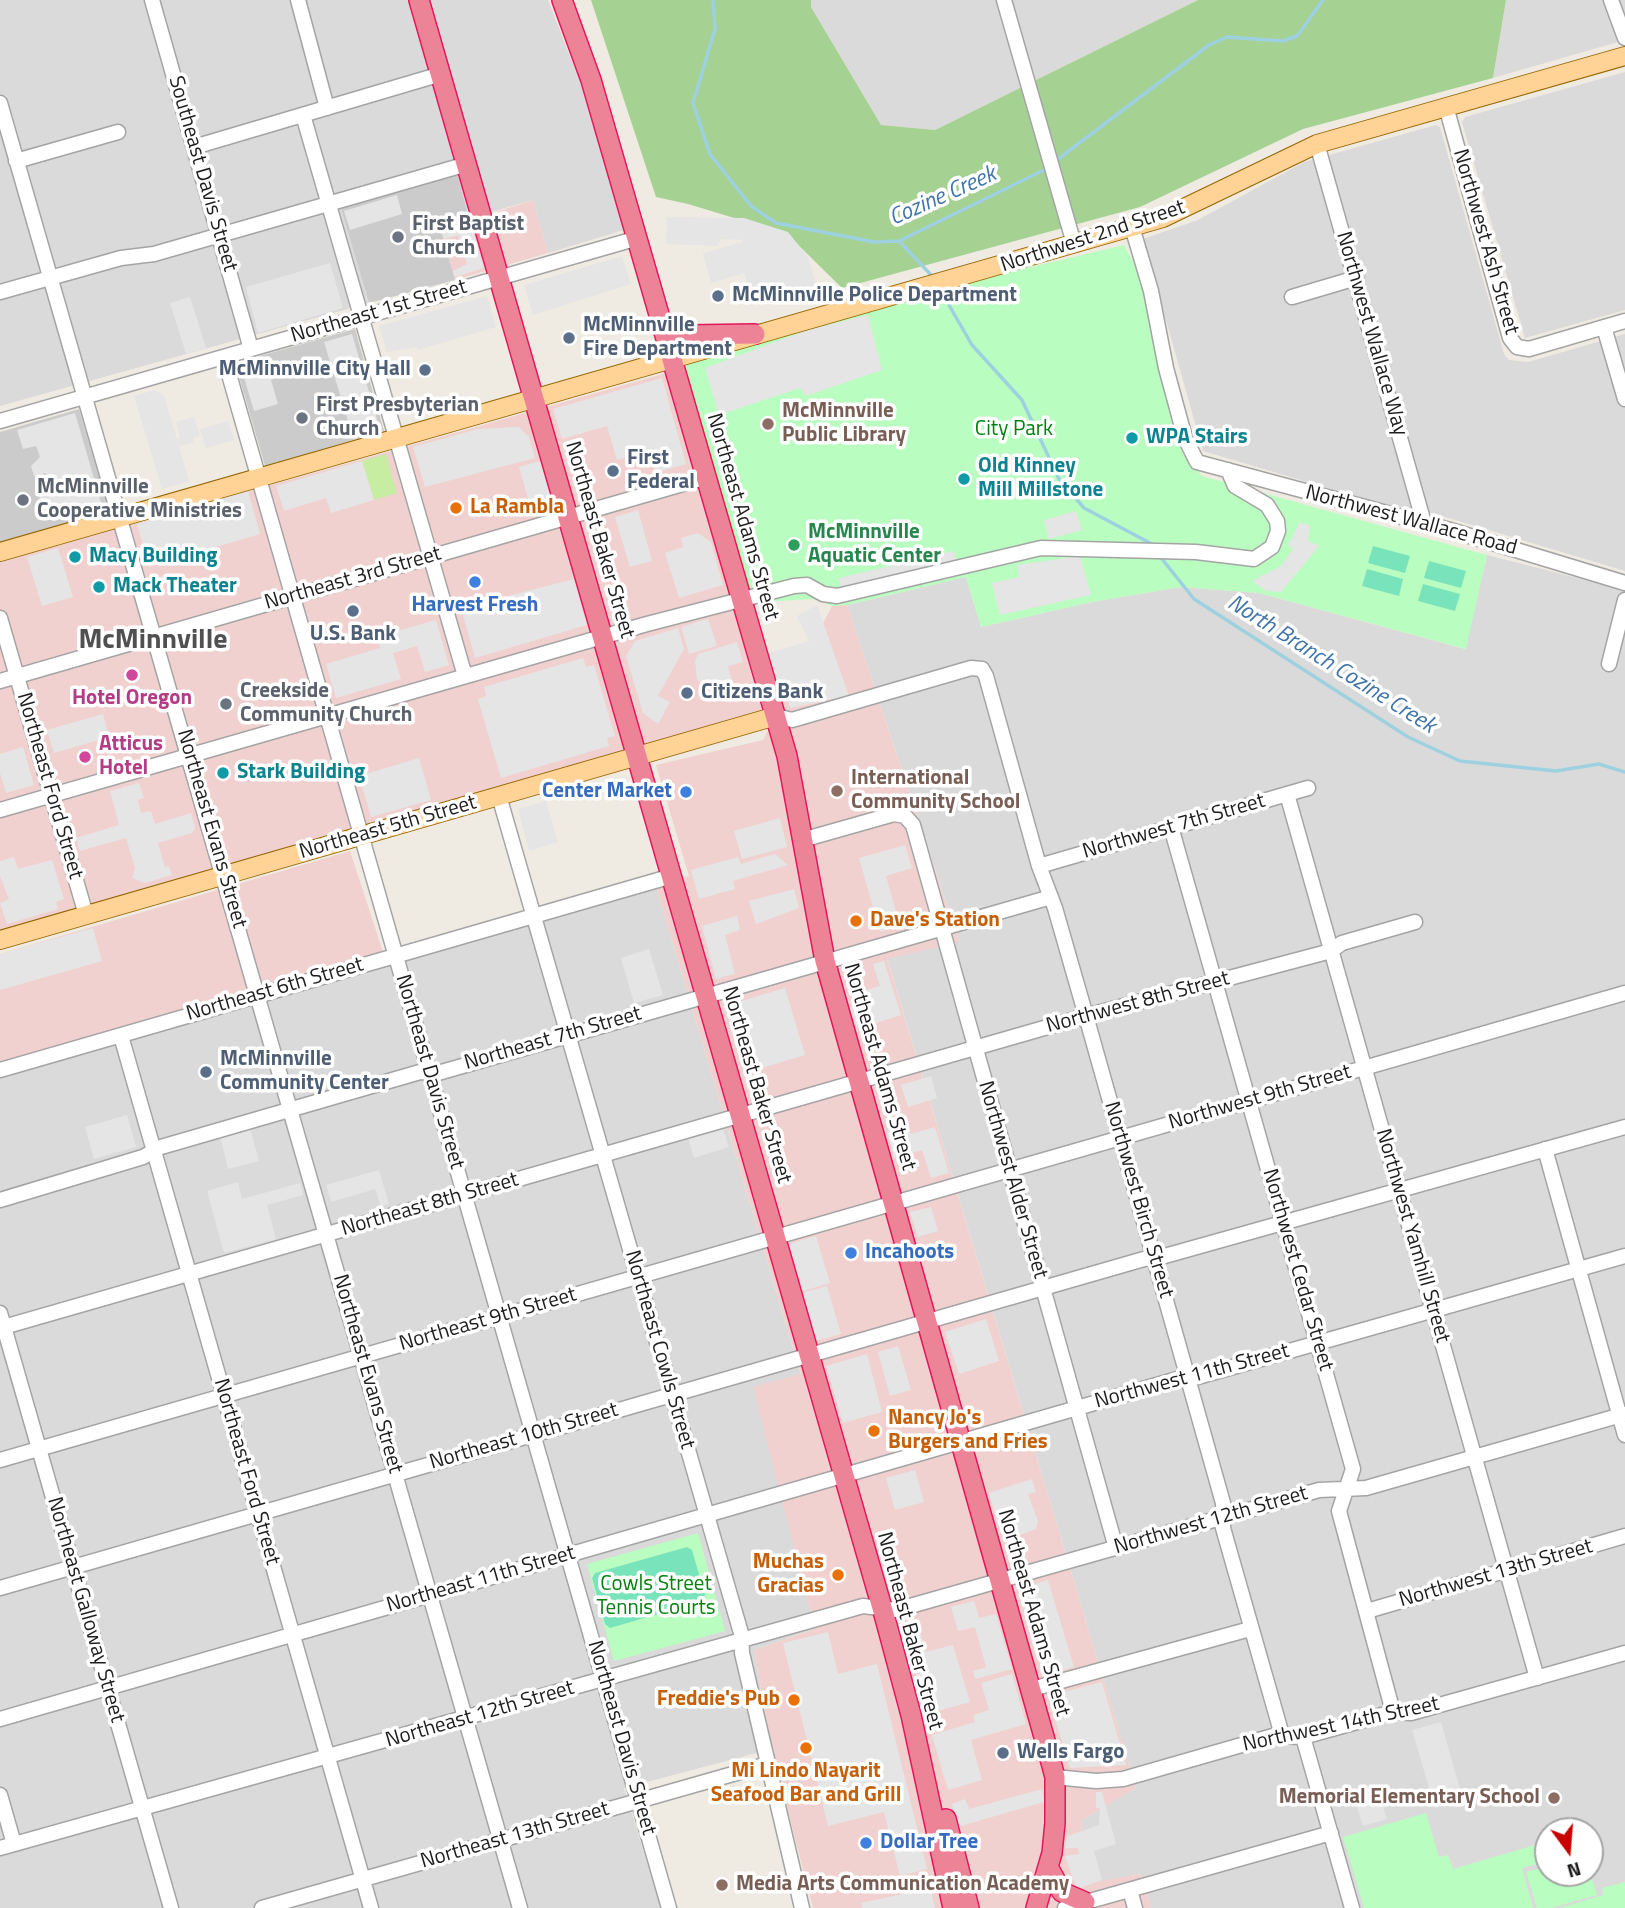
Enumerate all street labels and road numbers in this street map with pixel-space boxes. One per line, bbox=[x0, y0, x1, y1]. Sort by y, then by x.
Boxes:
street label: Southeast Davis Street bbox=[162, 73, 242, 275]
street label: Northwest Ash Street bbox=[1446, 146, 1524, 338]
street label: Northwest 2nd Street bbox=[998, 195, 1188, 279]
street label: Northwest Wallace Way bbox=[1330, 229, 1412, 439]
street label: Northeast 1st Street bbox=[288, 275, 470, 349]
street label: Northeast Adams Street bbox=[700, 411, 784, 623]
street label: Northeast Baker Street bbox=[559, 439, 639, 641]
street label: Northwest Wallace Road bbox=[1302, 481, 1520, 561]
street label: Northeast 3rd Street bbox=[262, 542, 444, 616]
street label: Northeast Ford Street bbox=[10, 690, 88, 882]
street label: Northeast Evans Street bbox=[171, 727, 251, 931]
street label: Northwest 7th Street bbox=[1080, 789, 1268, 865]
street label: Northeast 5th Street bbox=[297, 791, 479, 865]
street label: Northeast 6th Street bbox=[184, 953, 366, 1027]
street label: Northeast Adams Street bbox=[837, 961, 921, 1173]
street label: Northwest 8th Street bbox=[1044, 966, 1232, 1040]
street label: Northeast Davis Street bbox=[389, 972, 469, 1172]
street label: Northeast Baker Street bbox=[716, 984, 796, 1186]
street label: Northeast 7th Street bbox=[462, 1002, 644, 1076]
street label: Northwest 9th Street bbox=[1166, 1060, 1354, 1136]
street label: Northwest Alder Street bbox=[972, 1078, 1052, 1282]
street label: Northwest Birch Street bbox=[1098, 1099, 1178, 1301]
street label: Northwest Yamhill Street bbox=[1369, 1126, 1455, 1346]
street label: Northwest Cedar Street bbox=[1256, 1166, 1338, 1374]
street label: Northeast 8th Street bbox=[339, 1168, 521, 1242]
street label: Northeast Cowls Street bbox=[619, 1248, 699, 1452]
street label: Northeast Evans Street bbox=[327, 1272, 407, 1476]
street label: Northeast 9th Street bbox=[397, 1283, 579, 1357]
street label: Northwest 11th Street bbox=[1092, 1339, 1292, 1415]
street label: Northeast Ford Street bbox=[207, 1376, 285, 1568]
street label: Northeast 10th Street bbox=[427, 1398, 621, 1476]
street label: Northwest 12th Street bbox=[1111, 1481, 1311, 1561]
street label: Northeast Galloway Street bbox=[41, 1494, 129, 1726]
street label: Northeast Adams Street bbox=[991, 1507, 1075, 1719]
street label: Northeast Baker Street bbox=[870, 1529, 948, 1733]
street label: Northwest 13th Street bbox=[1396, 1534, 1596, 1614]
street label: Northeast 11th Street bbox=[384, 1541, 578, 1619]
street label: Northeast Davis Street bbox=[581, 1638, 661, 1838]
street label: Northeast 12th Street bbox=[383, 1676, 577, 1754]
street label: Northwest 14th Street bbox=[1240, 1692, 1442, 1758]
street label: Northeast 13th Street bbox=[418, 1797, 612, 1875]

